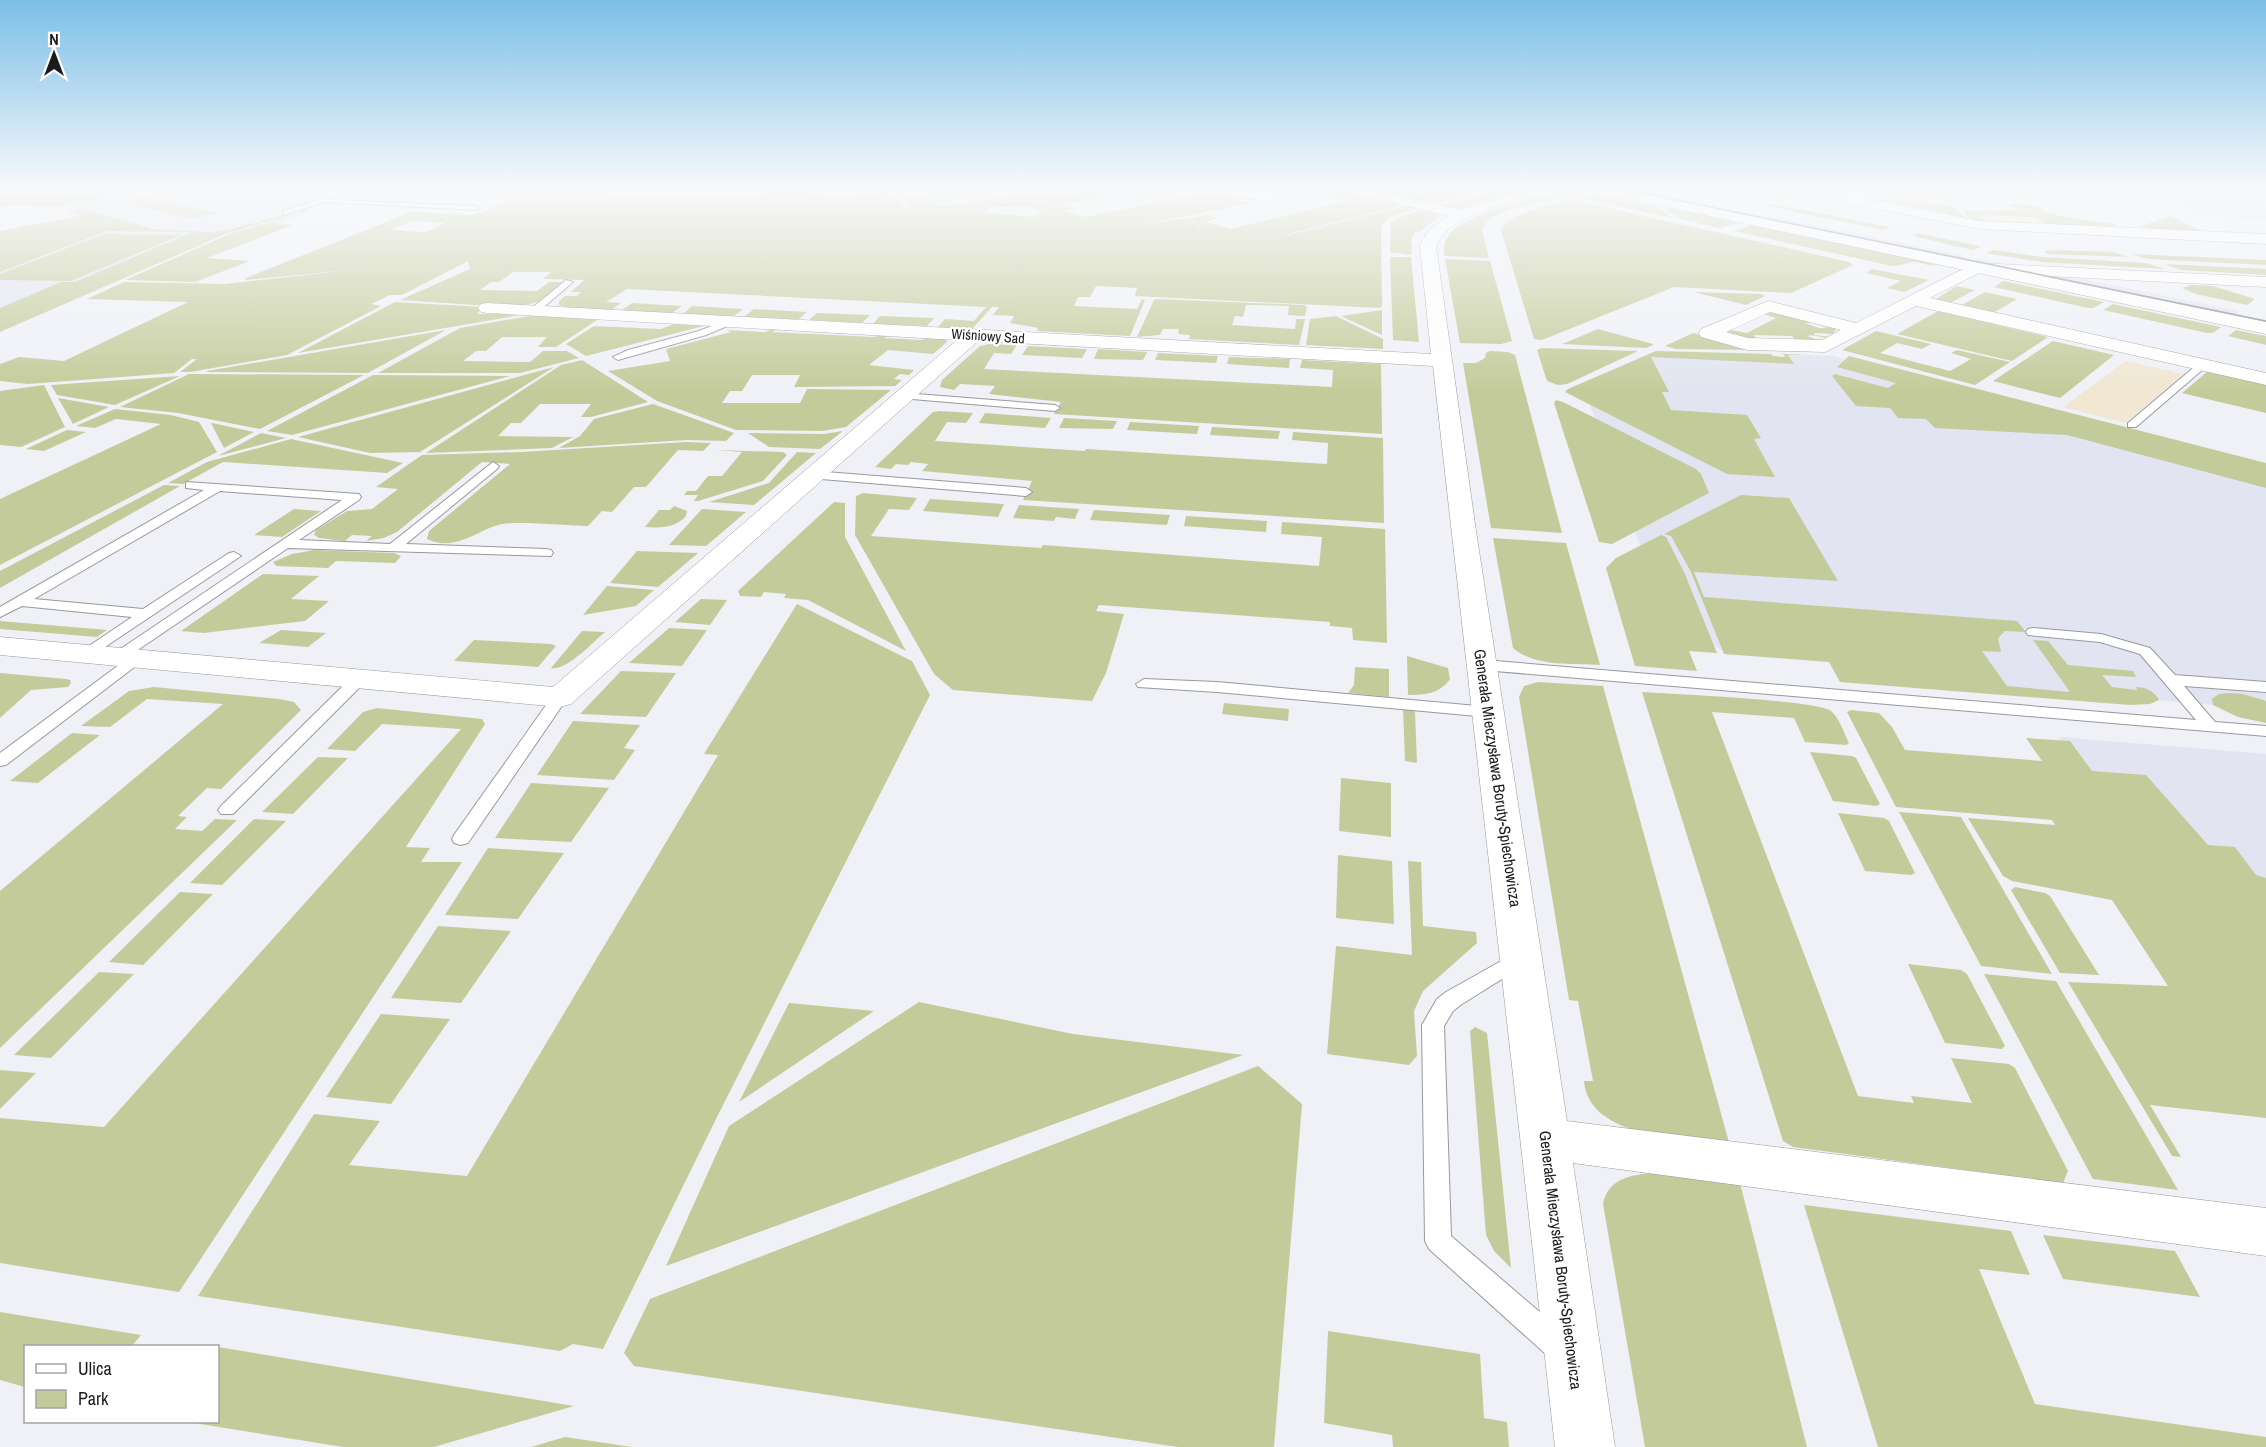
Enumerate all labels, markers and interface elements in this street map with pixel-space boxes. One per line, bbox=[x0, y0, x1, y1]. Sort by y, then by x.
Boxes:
north arrow bbox=[24, 24, 84, 84]
text: N bbox=[49, 28, 59, 50]
street label: Wiśniowy Sad bbox=[951, 324, 1025, 348]
street label: Generała Mieczysława Boruty-Spiechowicza bbox=[1469, 648, 1527, 909]
street label: Generała Mieczysława Boruty-Spiechowicza bbox=[1534, 1129, 1588, 1391]
legend bbox=[24, 1345, 219, 1423]
text: Ulica bbox=[78, 1356, 112, 1381]
text: Park bbox=[78, 1386, 109, 1411]

